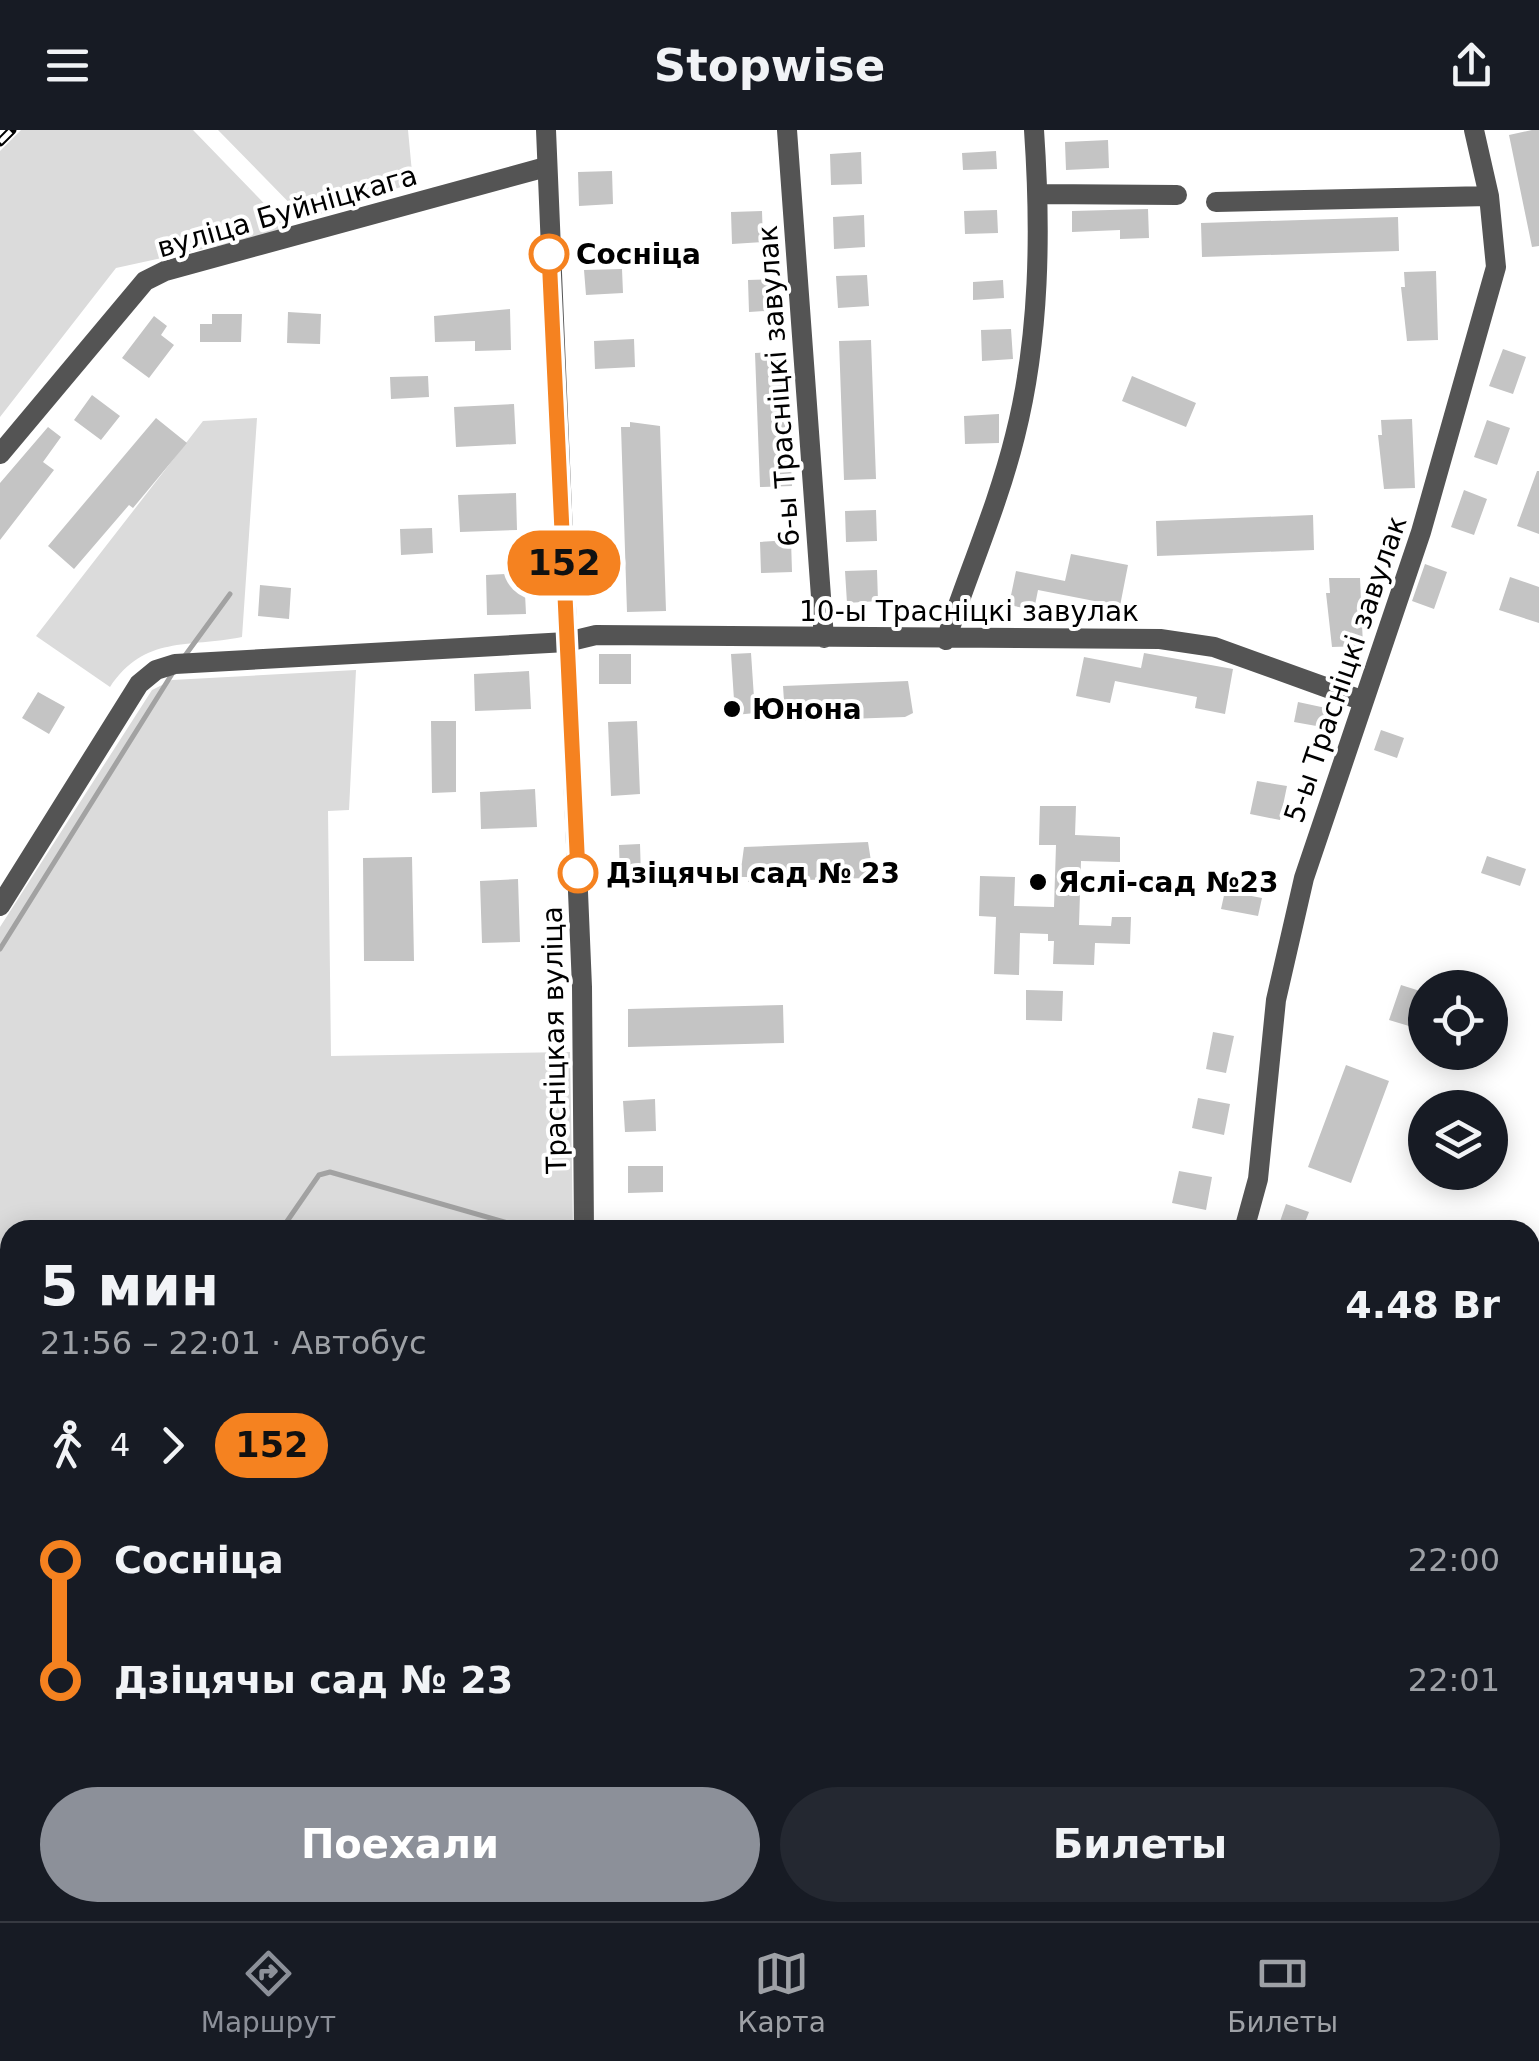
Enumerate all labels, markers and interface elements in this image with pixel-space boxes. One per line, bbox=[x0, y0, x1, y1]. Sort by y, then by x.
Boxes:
icon: menu bbox=[40, 38, 95, 93]
icon: share bbox=[1444, 38, 1499, 93]
text: Stopwise bbox=[654, 39, 885, 92]
street label: вуліца Буйніцкага bbox=[153, 159, 421, 264]
street label: 6-ы Трасніцкі завулак bbox=[751, 224, 806, 548]
marker: Сосніца bbox=[530, 235, 568, 273]
place label: Сосніца bbox=[576, 238, 701, 271]
street label: 5-ы Трасніцкі завулак bbox=[1277, 511, 1414, 827]
line badge: 152 bbox=[506, 530, 622, 596]
text: 152 bbox=[527, 543, 601, 583]
street label: 10-ы Трасніцкі завулак bbox=[799, 595, 1139, 628]
place label: Юнона bbox=[752, 693, 862, 726]
marker: Юнона bbox=[721, 698, 743, 720]
marker: Дзіцячы сад № 23 bbox=[559, 854, 597, 892]
place label: Дзіцячы сад № 23 bbox=[606, 857, 900, 890]
place label: Яслі-сад №23 bbox=[1058, 866, 1278, 899]
marker: Яслі-сад №23 bbox=[1027, 871, 1049, 893]
street label: Трасніцкая вуліца bbox=[536, 906, 573, 1175]
map controls bbox=[1408, 970, 1508, 1190]
button: locate bbox=[1408, 970, 1508, 1070]
button: layers bbox=[1408, 1090, 1508, 1190]
text: 5 мин bbox=[40, 1254, 219, 1318]
text: 4.48 Br bbox=[1345, 1283, 1500, 1327]
text: 21:56 – 22:01 · Автобус bbox=[40, 1324, 427, 1362]
icon: walk bbox=[40, 1418, 95, 1473]
icon: forward bbox=[145, 1418, 200, 1473]
text: 152 bbox=[235, 1425, 308, 1465]
text: 4 bbox=[110, 1426, 130, 1464]
text: Сосніца bbox=[114, 1538, 284, 1582]
text: 22:00 bbox=[1408, 1541, 1500, 1579]
text: Дзіцячы сад № 23 bbox=[114, 1658, 513, 1702]
text: 22:01 bbox=[1408, 1661, 1500, 1699]
button: Поехали bbox=[40, 1787, 760, 1902]
button: Билеты bbox=[780, 1787, 1500, 1902]
tab: Маршрут bbox=[201, 1946, 336, 2039]
tab: Карта bbox=[738, 1946, 826, 2039]
tab: Билеты bbox=[1227, 1946, 1338, 2039]

